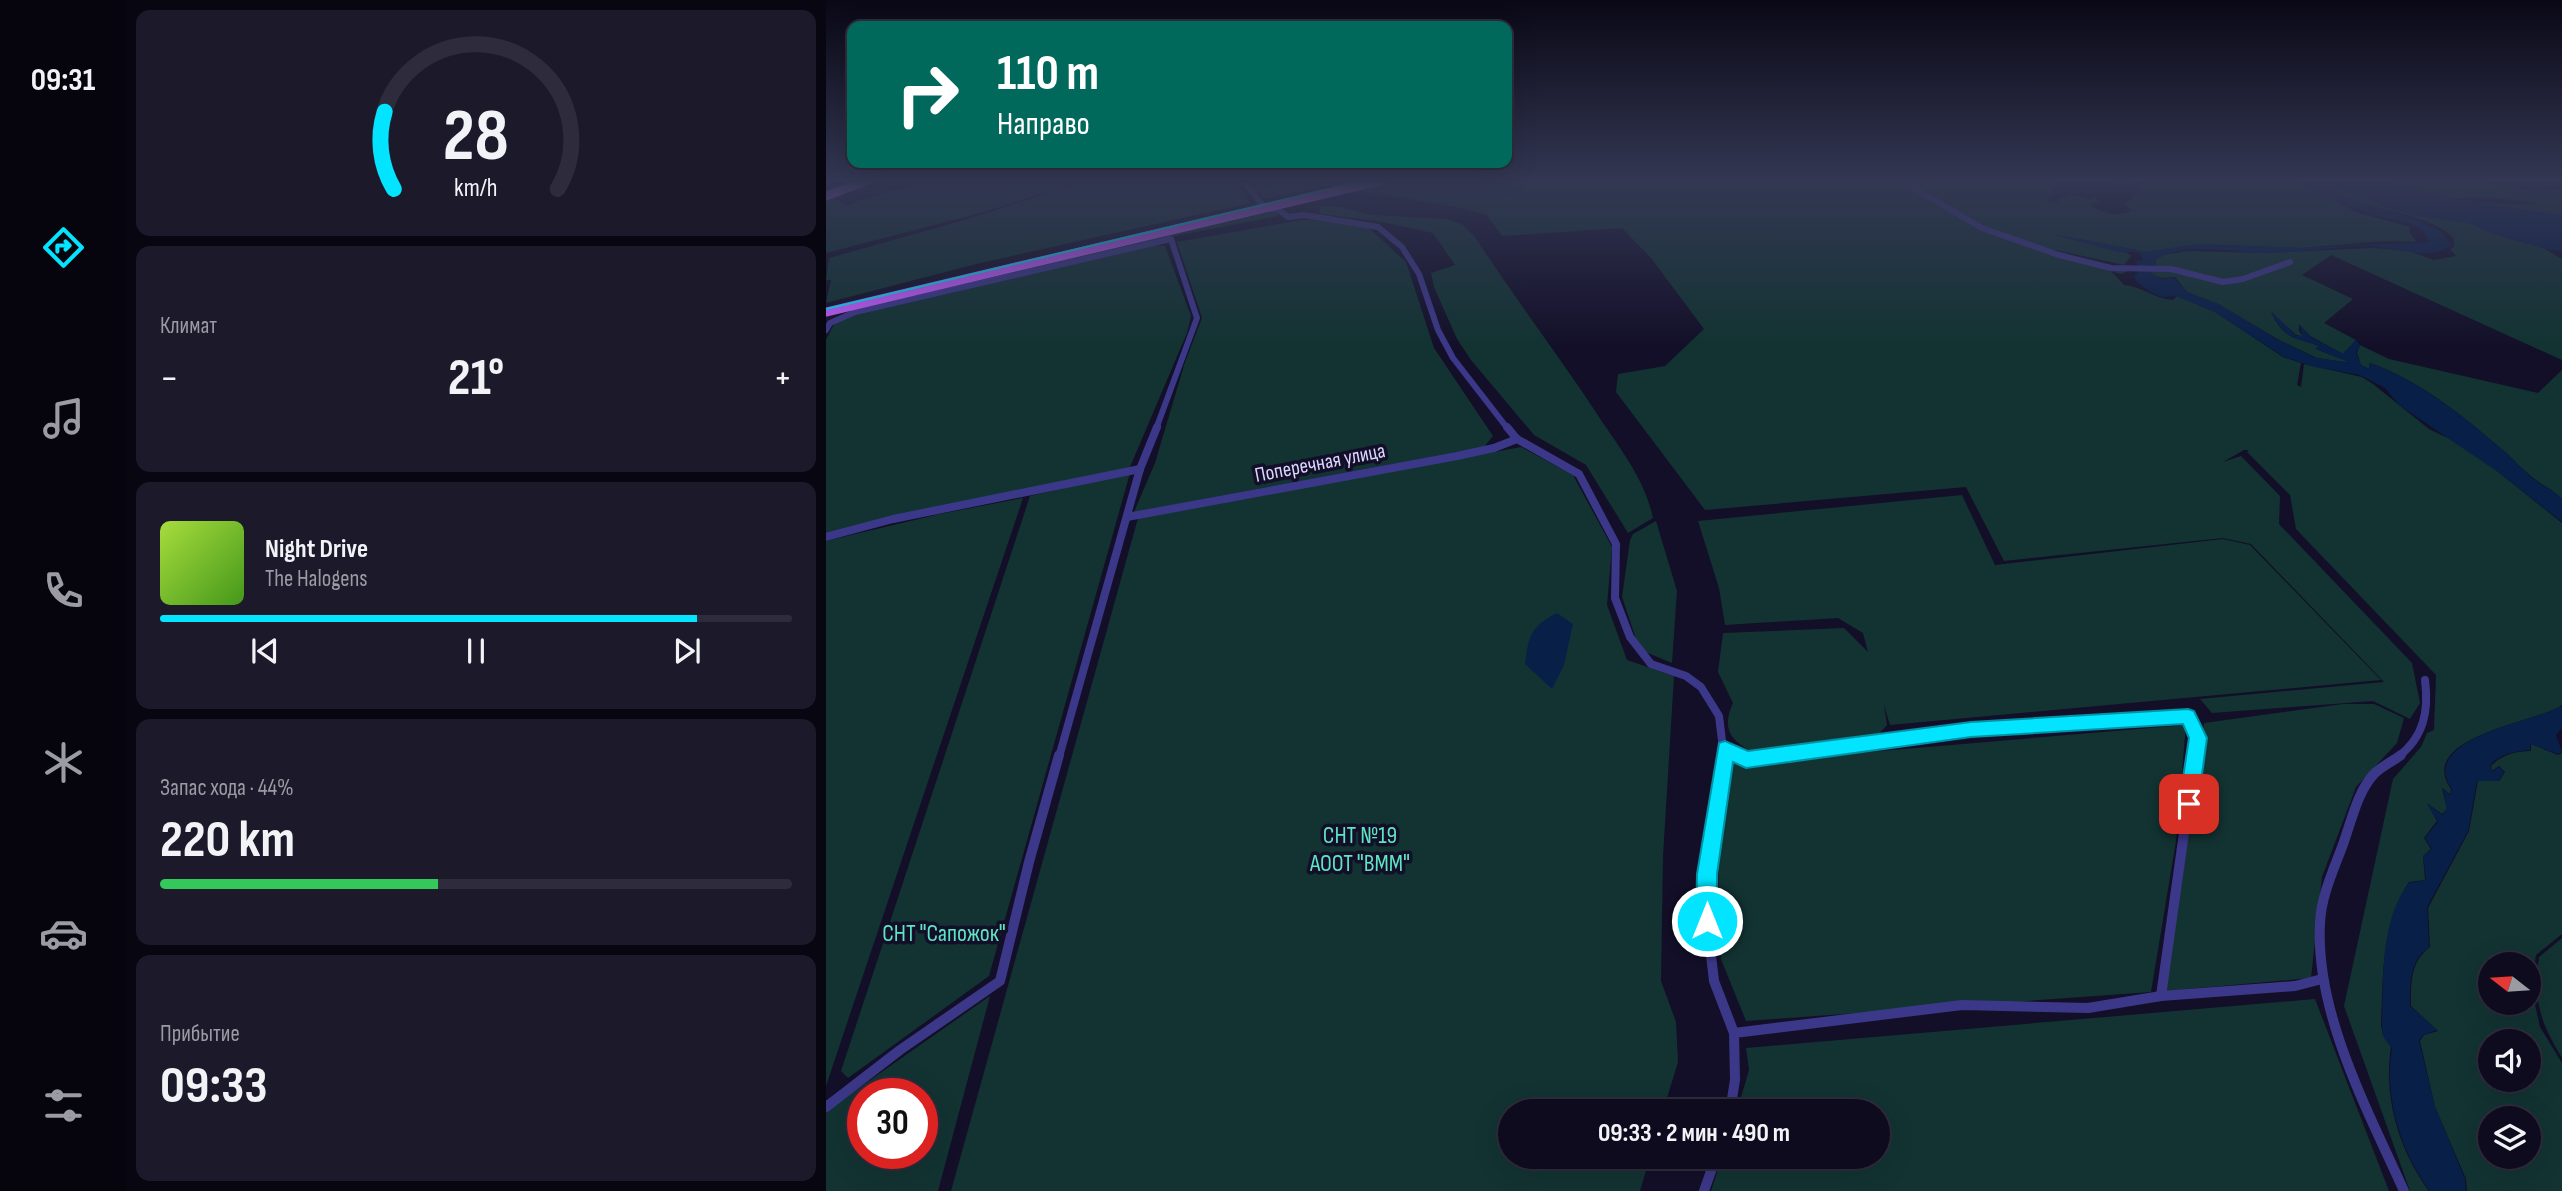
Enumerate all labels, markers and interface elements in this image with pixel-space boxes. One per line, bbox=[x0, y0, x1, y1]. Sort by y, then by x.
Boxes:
text: 110 m bbox=[997, 45, 1099, 104]
icon: right bbox=[882, 49, 973, 140]
text: 09:31 bbox=[31, 61, 95, 100]
text: 28 bbox=[443, 93, 509, 181]
text: Направо bbox=[997, 105, 1090, 144]
text: km/h bbox=[454, 173, 498, 204]
icon: directions bbox=[39, 223, 88, 272]
text: Климат bbox=[160, 312, 217, 340]
text: 21° bbox=[448, 347, 504, 410]
text: − bbox=[160, 356, 179, 401]
text: + bbox=[773, 356, 792, 401]
icon: music bbox=[39, 394, 88, 443]
street label: Поперечная улица bbox=[1253, 438, 1387, 488]
text: Night Drive bbox=[265, 534, 368, 565]
text: The Halogens bbox=[265, 565, 368, 593]
icon: phone bbox=[39, 566, 88, 615]
icon: previous bbox=[246, 632, 284, 670]
icon: pause bbox=[457, 632, 495, 670]
icon: next bbox=[668, 632, 706, 670]
icon: climate bbox=[39, 738, 88, 787]
text: Запас хода · 44% bbox=[160, 774, 294, 802]
pin bbox=[2159, 774, 2219, 834]
icon: arrive bbox=[2170, 785, 2208, 823]
text: 220 km bbox=[160, 809, 295, 872]
park label: СНТ №19 АООТ "ВММ" bbox=[1309, 821, 1410, 878]
position arrow bbox=[1670, 884, 1744, 958]
icon: car bbox=[39, 909, 88, 958]
park label: СНТ "Сапожок" bbox=[882, 919, 1006, 948]
north arrow bbox=[2478, 952, 2541, 1015]
map controls bbox=[2478, 952, 2541, 1169]
text: Прибытие bbox=[160, 1020, 240, 1048]
button: sound bbox=[2478, 1029, 2541, 1092]
text: 09:33 bbox=[160, 1055, 268, 1118]
speed limit sign: 30 bbox=[847, 1078, 938, 1169]
icon: filters bbox=[39, 1081, 88, 1130]
button: layers bbox=[2478, 1106, 2541, 1169]
text: 09:33 · 2 мин · 490 m bbox=[1598, 1118, 1790, 1149]

